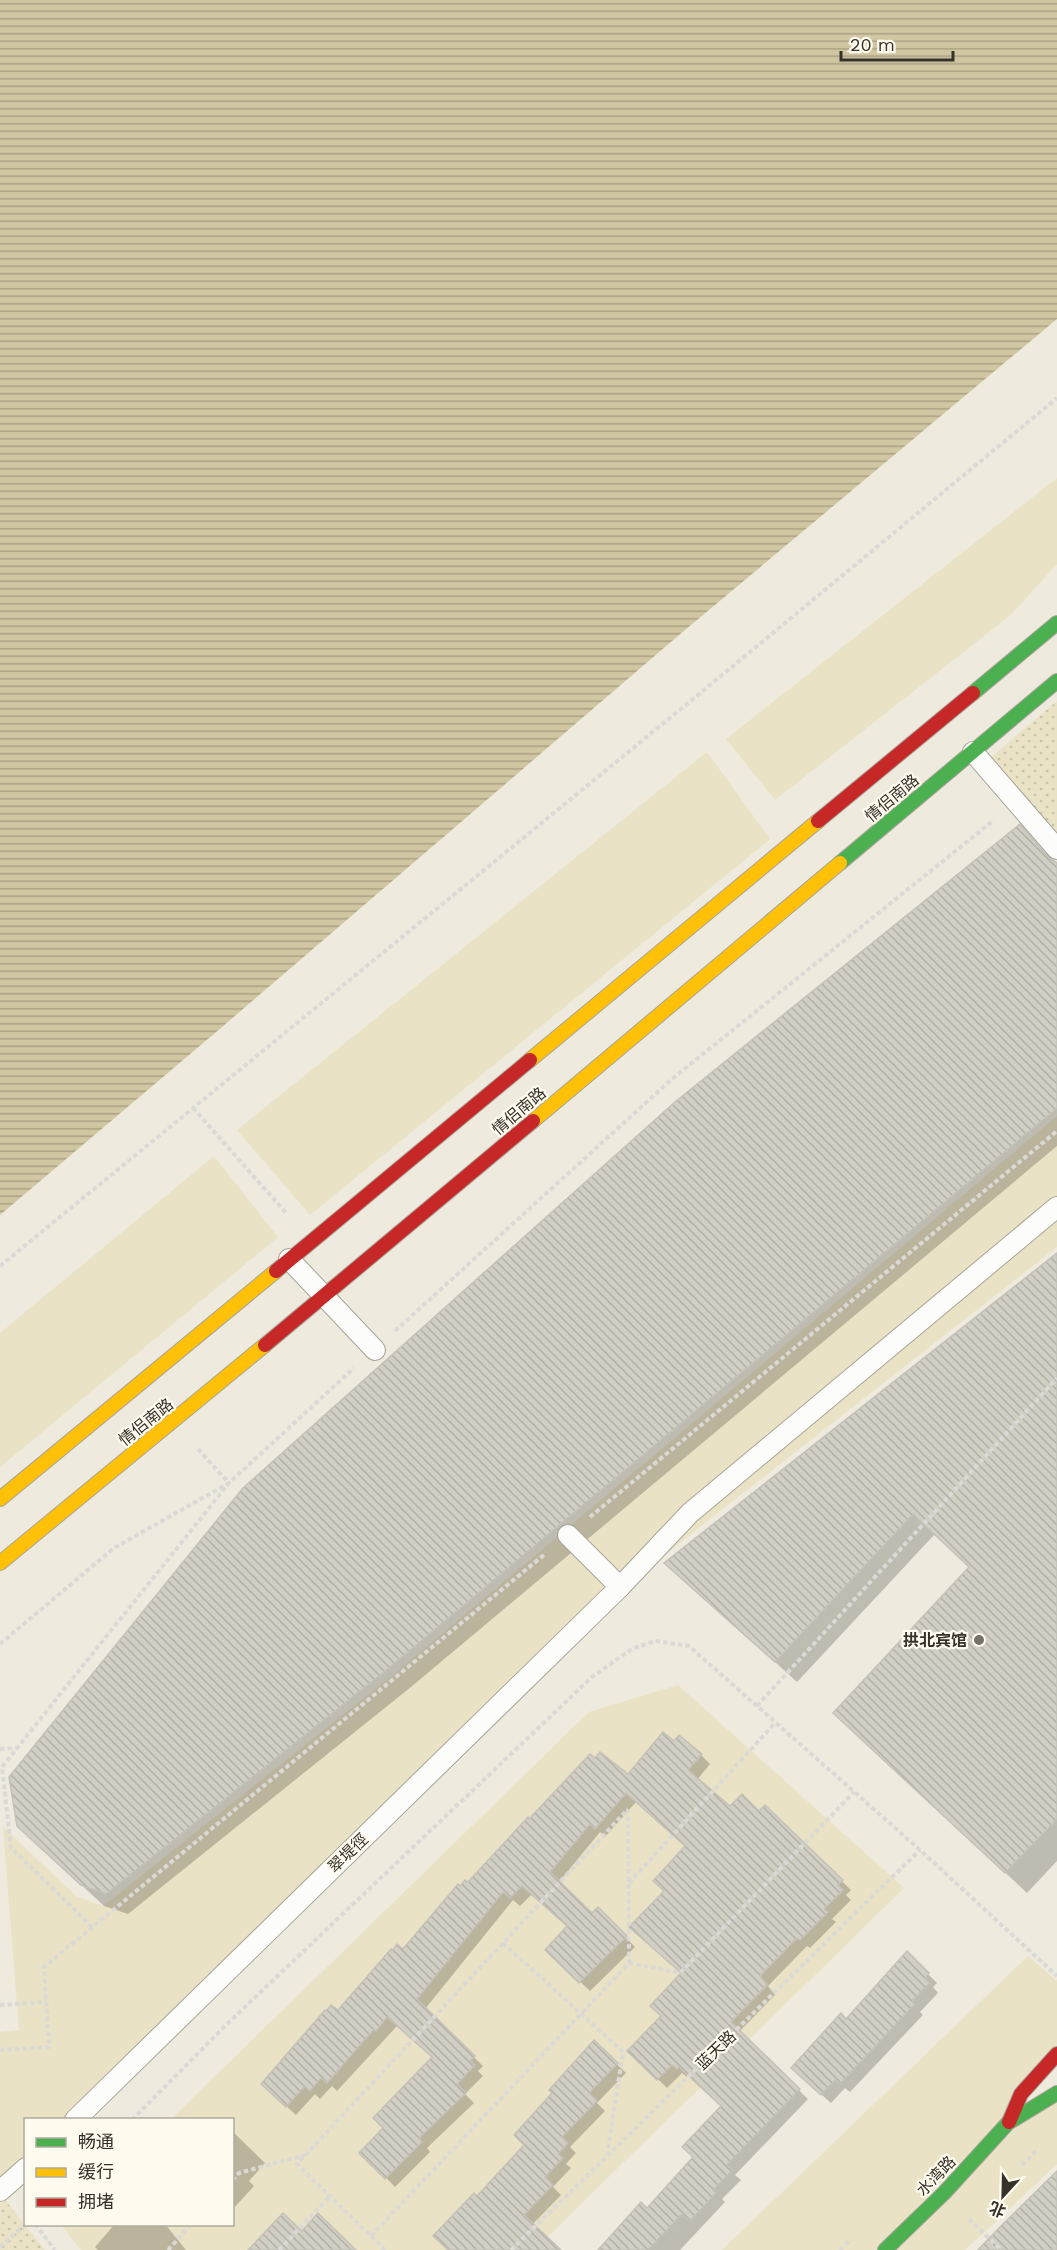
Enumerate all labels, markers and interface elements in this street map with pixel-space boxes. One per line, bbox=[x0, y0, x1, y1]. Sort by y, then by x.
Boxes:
scale bar bbox=[841, 24, 954, 62]
text: 20 m bbox=[850, 34, 895, 55]
street label: 情侣南路 bbox=[861, 770, 923, 826]
street label: 情侣南路 bbox=[488, 1083, 550, 1139]
street label: 情侣南路 bbox=[115, 1394, 177, 1450]
place label: 拱北宾馆 bbox=[903, 1631, 967, 1650]
marker: 拱北宾馆 bbox=[972, 1633, 986, 1647]
street label: 翠堤徑 bbox=[324, 1829, 372, 1877]
street label: 蓝天路 bbox=[692, 2026, 740, 2074]
legend bbox=[24, 2118, 234, 2226]
text: 畅通 bbox=[78, 2131, 114, 2152]
street label: 水湾路 bbox=[912, 2152, 960, 2200]
text: 缓行 bbox=[78, 2161, 114, 2182]
north arrow bbox=[973, 2166, 1033, 2226]
text: 拥堵 bbox=[78, 2191, 114, 2212]
text: 北 bbox=[987, 2198, 1009, 2221]

